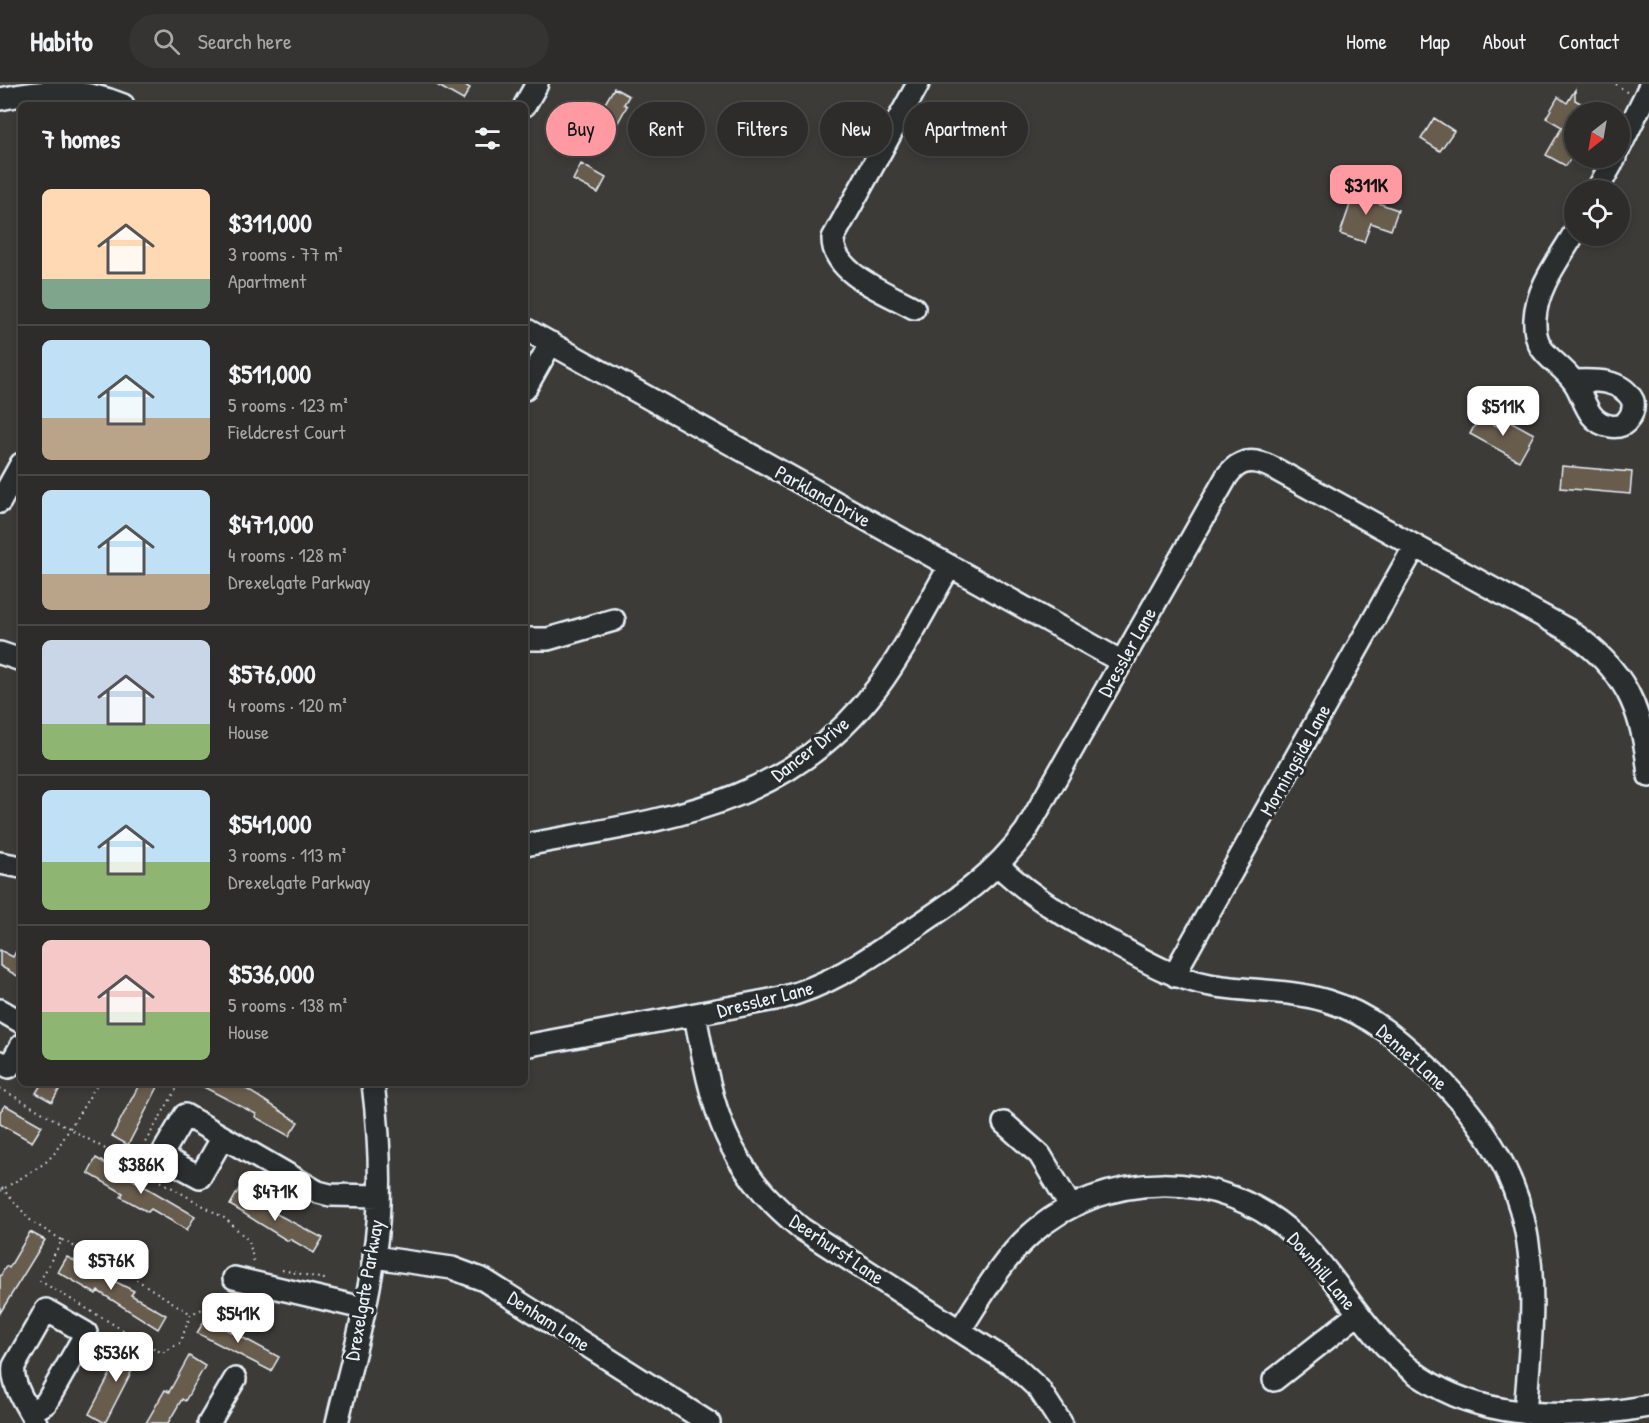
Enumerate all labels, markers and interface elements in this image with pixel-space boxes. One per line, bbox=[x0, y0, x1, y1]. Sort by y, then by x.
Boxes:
search box bbox=[129, 14, 549, 68]
text: Habito bbox=[30, 22, 93, 60]
icon: search bbox=[150, 25, 183, 58]
text: Search here bbox=[198, 26, 292, 56]
text: Home bbox=[1346, 27, 1387, 56]
text: Map bbox=[1420, 27, 1450, 56]
text: About bbox=[1483, 27, 1526, 56]
text: Contact bbox=[1559, 27, 1619, 56]
chip: Buy bbox=[546, 102, 616, 156]
chip: Rent bbox=[628, 102, 705, 156]
chip: Filters bbox=[717, 102, 808, 156]
chip: New bbox=[820, 102, 892, 156]
chip: Apartment bbox=[904, 102, 1028, 156]
north arrow bbox=[1564, 102, 1630, 168]
map controls bbox=[1564, 102, 1630, 246]
text: 7 homes bbox=[42, 121, 120, 156]
icon: filters bbox=[471, 122, 504, 155]
pin: $311K bbox=[1324, 165, 1408, 216]
text: $311K bbox=[1344, 171, 1388, 198]
button: locate bbox=[1564, 180, 1630, 246]
text: $311,000 bbox=[228, 205, 312, 240]
icon: home bbox=[90, 213, 162, 285]
text: 3 rooms · 77 m² bbox=[228, 240, 342, 267]
text: Apartment bbox=[228, 267, 306, 294]
text: $511,000 bbox=[228, 356, 311, 391]
icon: home bbox=[90, 364, 162, 436]
pin: $511K bbox=[1461, 386, 1545, 437]
text: 5 rooms · 123 m² bbox=[228, 391, 348, 418]
text: $511K bbox=[1481, 392, 1525, 419]
text: Fieldcrest Court bbox=[228, 418, 345, 445]
street label: Parkland Drive bbox=[770, 458, 876, 533]
text: $471,000 bbox=[228, 506, 313, 541]
icon: home bbox=[90, 514, 162, 586]
text: 4 rooms · 128 m² bbox=[228, 541, 347, 568]
text: Drexelgate Parkway bbox=[228, 568, 371, 595]
street label: Dressler Lane bbox=[1091, 602, 1162, 701]
text: $576,000 bbox=[228, 656, 316, 691]
icon: home bbox=[90, 664, 162, 736]
text: 4 rooms · 120 m² bbox=[228, 691, 347, 718]
street label: Morningside Lane bbox=[1253, 699, 1336, 821]
street label: Dancer Drive bbox=[765, 710, 854, 788]
text: House bbox=[228, 718, 269, 745]
text: $541,000 bbox=[228, 806, 312, 841]
icon: home bbox=[90, 814, 162, 886]
text: 3 rooms · 113 m² bbox=[228, 841, 346, 868]
text: Drexelgate Parkway bbox=[228, 868, 371, 895]
text: $536,000 bbox=[228, 956, 314, 991]
icon: home bbox=[90, 964, 162, 1036]
street label: Dressler Lane bbox=[714, 974, 816, 1024]
text: 5 rooms · 138 m² bbox=[228, 991, 347, 1018]
street label: Dennet Lane bbox=[1371, 1017, 1454, 1096]
text: House bbox=[228, 1018, 269, 1045]
pin: $386K bbox=[99, 1144, 183, 1195]
text: $386K bbox=[118, 1150, 164, 1177]
pin: $471K bbox=[233, 1171, 317, 1222]
text: $471K bbox=[252, 1177, 298, 1204]
street label: Deerhurst Lane bbox=[785, 1207, 890, 1290]
street label: Drexelgate Parkway bbox=[338, 1217, 389, 1362]
street label: Downhill Lane bbox=[1282, 1226, 1363, 1315]
pin: $576K bbox=[69, 1240, 153, 1291]
text: $576K bbox=[88, 1246, 134, 1273]
street label: Denham Lane bbox=[503, 1284, 596, 1357]
pin: $541K bbox=[196, 1293, 280, 1344]
text: $541K bbox=[216, 1299, 260, 1326]
pin: $536K bbox=[74, 1332, 158, 1383]
text: $536K bbox=[93, 1338, 139, 1365]

